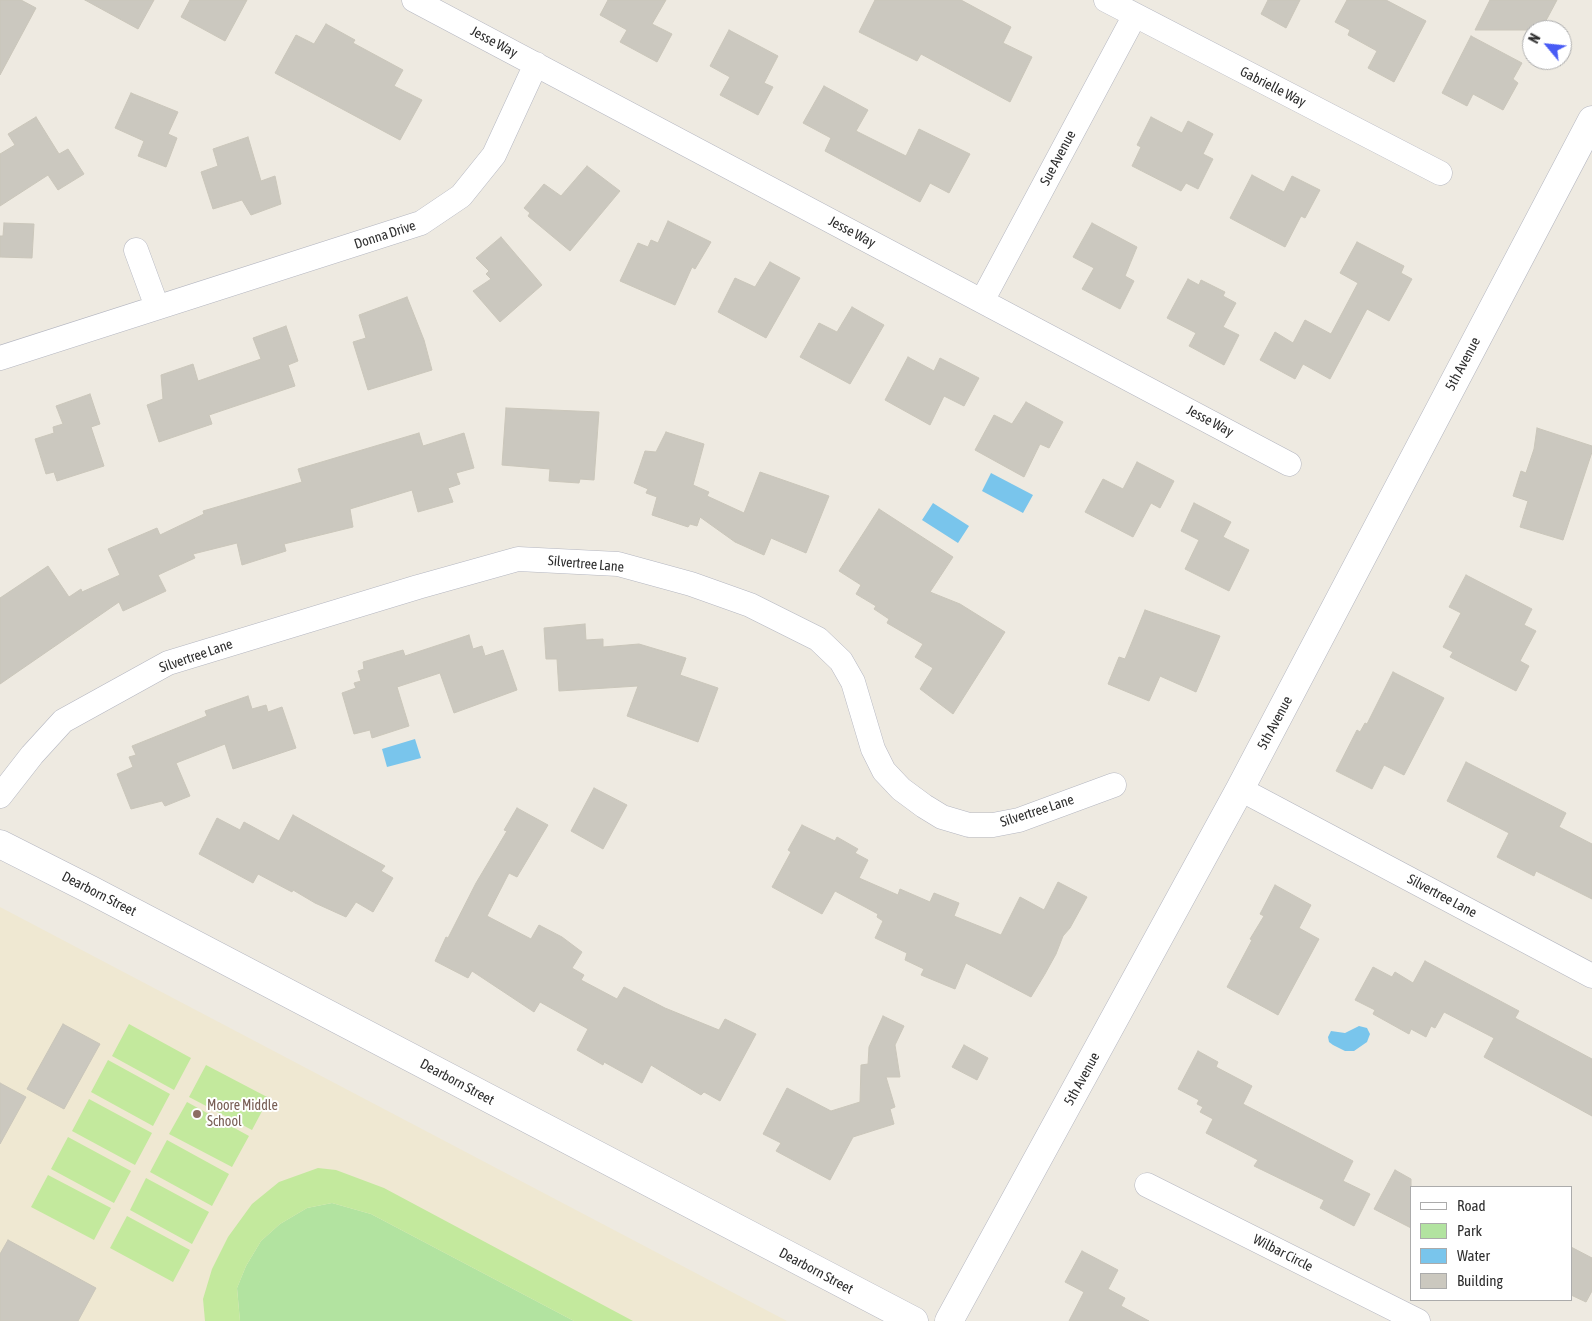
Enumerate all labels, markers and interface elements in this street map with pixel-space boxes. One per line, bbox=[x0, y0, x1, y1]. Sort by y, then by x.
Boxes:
north arrow bbox=[1522, 20, 1572, 70]
street label: Jesse Way bbox=[468, 23, 520, 61]
text: N bbox=[1526, 31, 1544, 46]
street label: Gabrielle Way bbox=[1237, 63, 1309, 111]
street label: Sue Avenue bbox=[1037, 128, 1079, 188]
street label: Jesse Way bbox=[826, 213, 878, 251]
street label: Donna Drive bbox=[352, 217, 418, 253]
street label: 5th Avenue bbox=[1442, 334, 1484, 394]
street label: Jesse Way bbox=[1184, 402, 1236, 440]
street label: Silvertree Lane bbox=[547, 552, 625, 576]
street label: Silvertree Lane bbox=[157, 636, 235, 676]
street label: 5th Avenue bbox=[1254, 693, 1296, 753]
street label: Silvertree Lane bbox=[998, 791, 1076, 831]
street label: Dearborn Street bbox=[59, 868, 139, 920]
street label: Silvertree Lane bbox=[1404, 871, 1480, 921]
street label: 5th Avenue bbox=[1061, 1050, 1103, 1108]
street label: Dearborn Street bbox=[417, 1055, 497, 1109]
place label: Moore Middle School bbox=[207, 1098, 278, 1130]
marker: Moore Middle School bbox=[191, 1108, 203, 1120]
legend bbox=[1410, 1186, 1572, 1301]
text: Road bbox=[1457, 1197, 1486, 1214]
text: Park bbox=[1457, 1222, 1482, 1239]
street label: Wilbar Circle bbox=[1250, 1231, 1316, 1275]
street label: Dearborn Street bbox=[776, 1244, 856, 1298]
text: Water bbox=[1457, 1247, 1490, 1264]
text: Building bbox=[1457, 1272, 1503, 1289]

